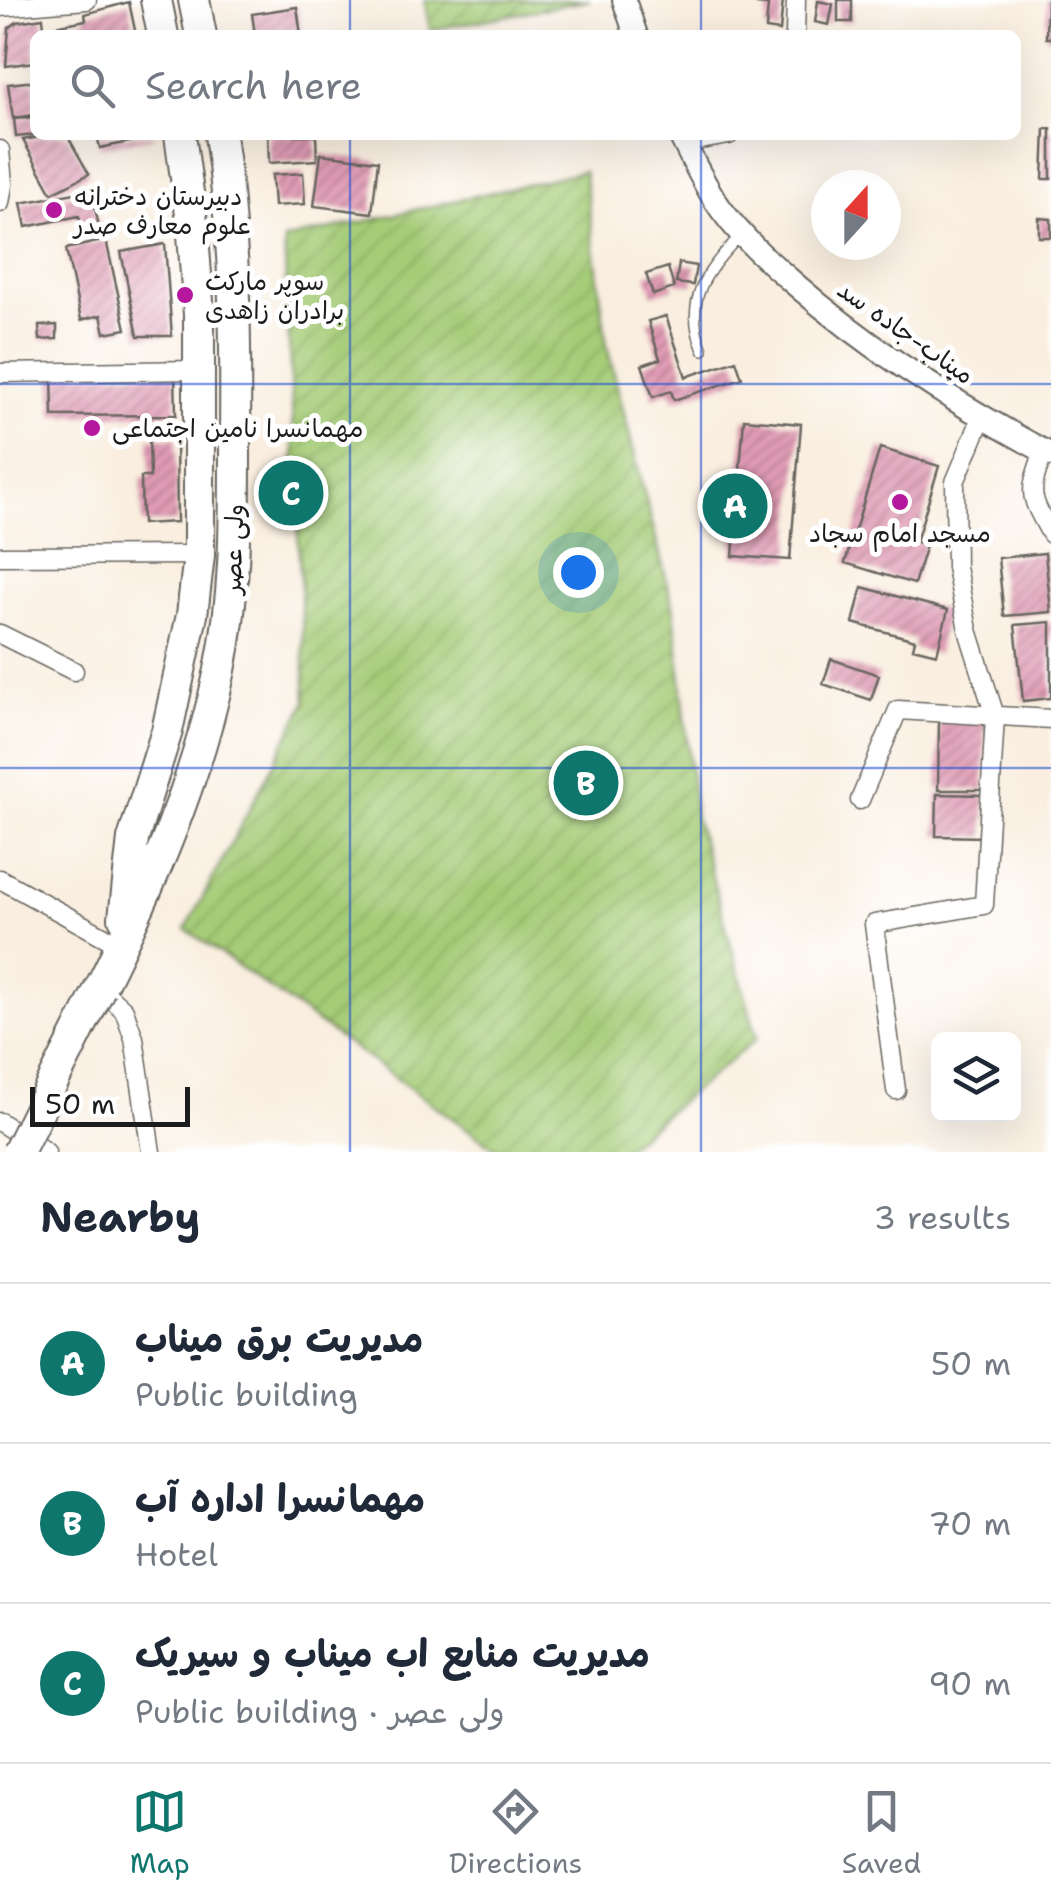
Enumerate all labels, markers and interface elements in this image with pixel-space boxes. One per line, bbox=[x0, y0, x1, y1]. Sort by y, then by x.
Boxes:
search box bbox=[30, 30, 1021, 140]
icon: search bbox=[65, 58, 120, 113]
text: Search here bbox=[145, 60, 362, 111]
north arrow bbox=[811, 170, 901, 260]
place label: دبیرستان دخترانه علوم معارف صدر bbox=[72, 179, 251, 245]
marker: دبیرستان دخترانه علوم معارف صدر bbox=[43, 199, 65, 221]
place label: سوپر مارکت برادران زاهدی bbox=[205, 264, 344, 327]
street label: میناب-جاده سد bbox=[831, 272, 981, 392]
marker: سوپر مارکت برادران زاهدی bbox=[174, 284, 196, 306]
place label: مهمانسرا نامین اجتماعی bbox=[112, 411, 364, 445]
marker: مهمانسرا نامین اجتماعی bbox=[81, 417, 103, 439]
pin: C bbox=[258, 456, 324, 530]
pin: A bbox=[702, 468, 768, 544]
marker: مسجد امام سجاد bbox=[889, 491, 911, 513]
street label: ولی عصر bbox=[214, 503, 252, 597]
place label: مسجد امام سجاد bbox=[809, 516, 991, 552]
your location bbox=[553, 547, 604, 598]
pin: B bbox=[554, 746, 618, 820]
map controls bbox=[931, 1032, 1021, 1122]
button: layers bbox=[931, 1032, 1021, 1122]
scale bar bbox=[30, 1082, 190, 1126]
text: 50 m bbox=[45, 1085, 115, 1123]
text: Nearby bbox=[40, 1189, 200, 1245]
text: 3 results bbox=[874, 1196, 1011, 1239]
text: مدیریت برق میناب bbox=[135, 1313, 423, 1364]
text: A bbox=[60, 1342, 85, 1385]
text: 50 m bbox=[931, 1342, 1011, 1385]
text: Public building bbox=[135, 1373, 358, 1416]
text: مهمانسرا اداره آب bbox=[135, 1473, 425, 1524]
text: B bbox=[63, 1502, 82, 1545]
text: 70 m bbox=[928, 1502, 1011, 1545]
text: Hotel bbox=[135, 1533, 218, 1576]
text: مدیریت منابع اب میناب و سیریک bbox=[135, 1628, 650, 1679]
text: C bbox=[63, 1662, 82, 1705]
text: 90 m bbox=[928, 1662, 1011, 1705]
text: Public building · ولی عصر bbox=[135, 1690, 504, 1733]
tab: Map bbox=[130, 1784, 190, 1882]
tab: Directions bbox=[449, 1784, 582, 1882]
tab: Saved bbox=[842, 1784, 921, 1882]

